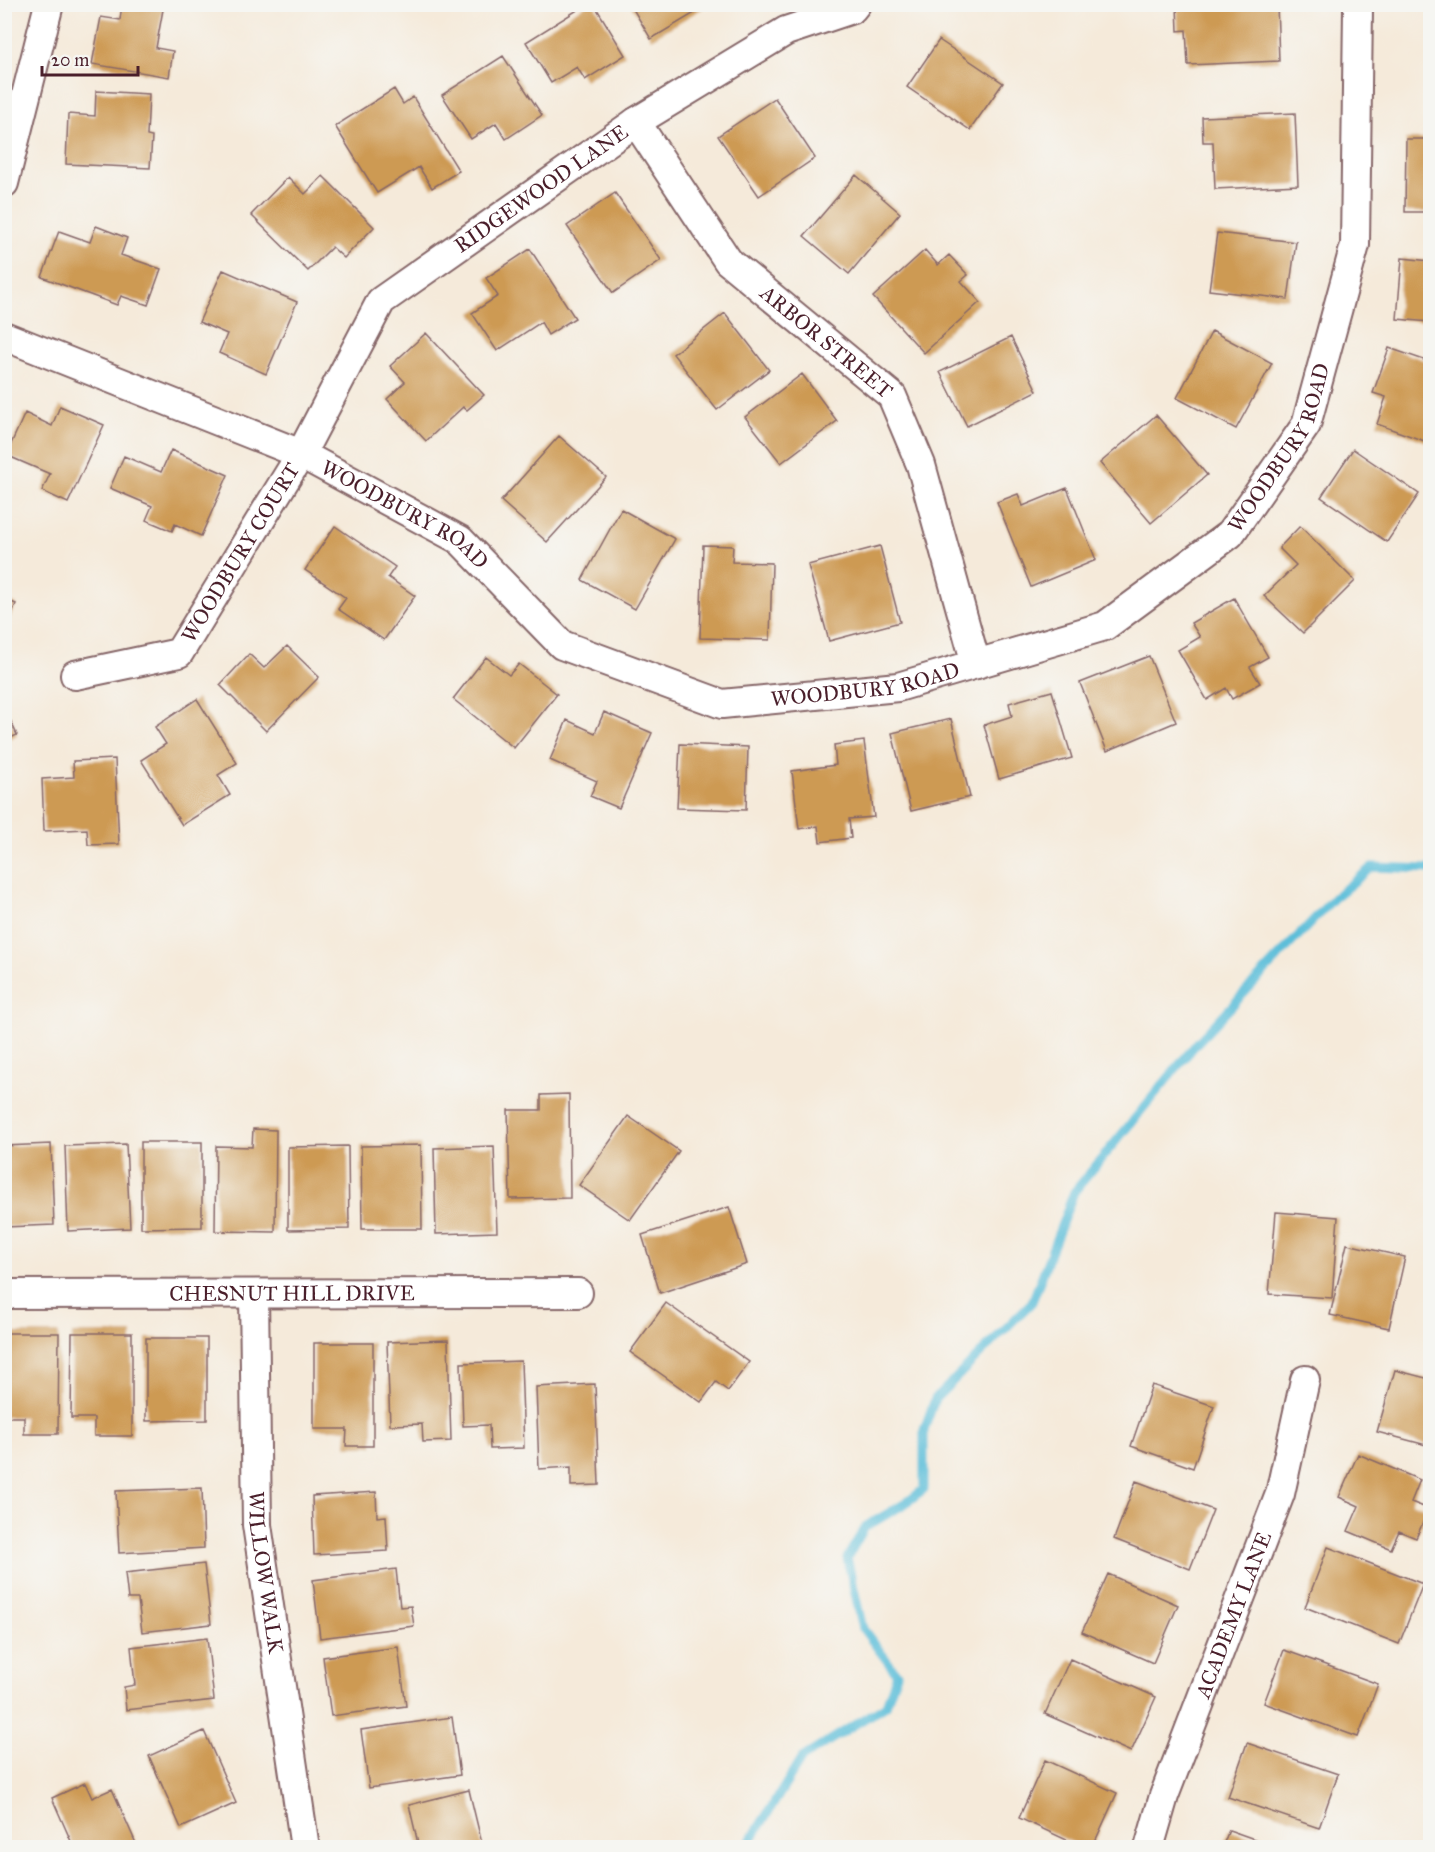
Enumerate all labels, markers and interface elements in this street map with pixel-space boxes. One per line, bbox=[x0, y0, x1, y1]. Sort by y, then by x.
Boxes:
scale bar bbox=[42, 39, 138, 77]
text: 20 m bbox=[51, 49, 89, 71]
street label: RIDGEWOOD LANE bbox=[449, 119, 633, 259]
street label: ARBOR STREET bbox=[754, 279, 898, 404]
street label: WOODBURY ROAD bbox=[1222, 360, 1335, 537]
street label: WOODBURY ROAD bbox=[317, 454, 494, 574]
street label: WOODBURY COURT bbox=[176, 458, 305, 647]
street label: WOODBURY ROAD bbox=[770, 657, 963, 712]
street label: CHESNUT HILL DRIVE bbox=[169, 1280, 415, 1307]
street label: WILLOW WALK bbox=[243, 1491, 289, 1656]
street label: ACADEMY LANE bbox=[1189, 1528, 1277, 1703]

